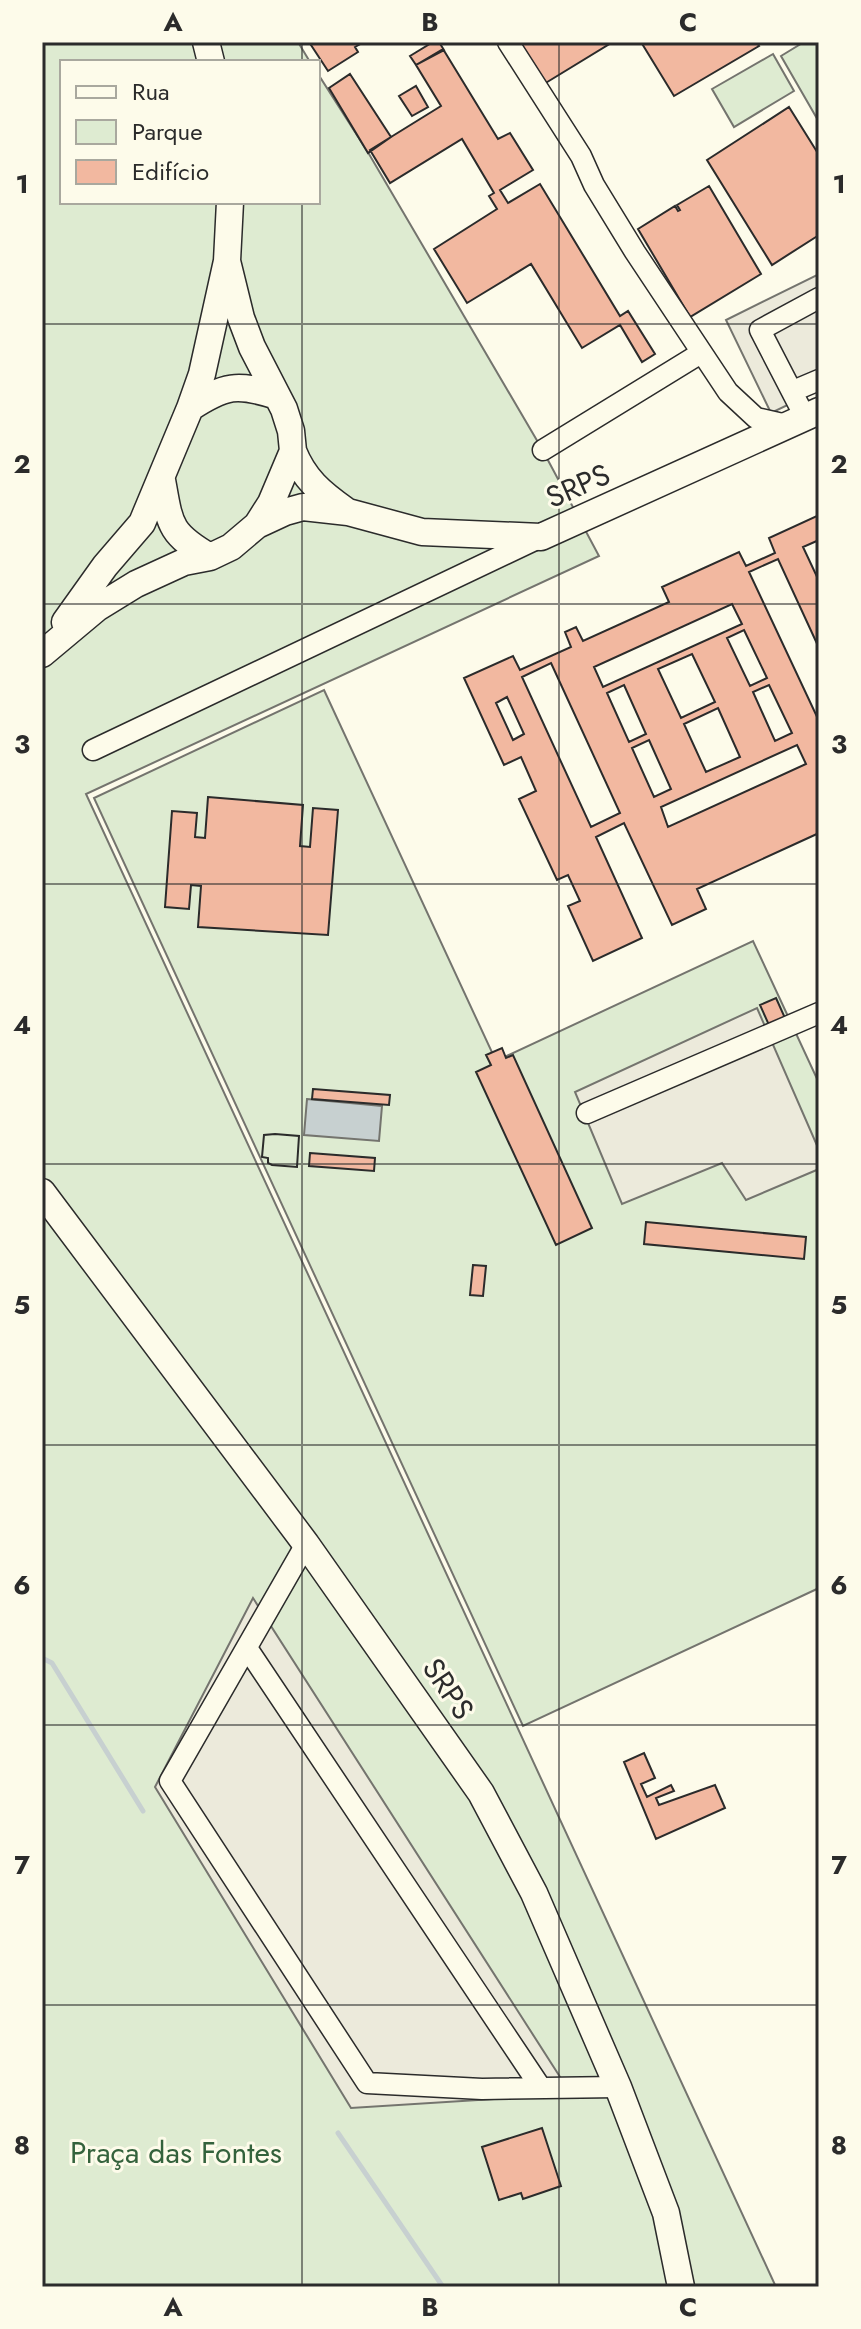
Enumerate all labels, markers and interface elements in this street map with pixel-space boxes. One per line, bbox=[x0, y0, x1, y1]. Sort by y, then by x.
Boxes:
text: A bbox=[162, 3, 183, 41]
text: B bbox=[421, 3, 439, 41]
text: C bbox=[679, 3, 697, 41]
legend bbox=[60, 60, 320, 204]
text: Rua bbox=[132, 74, 170, 109]
text: Parque bbox=[132, 114, 203, 149]
text: Edifício bbox=[132, 154, 209, 189]
text: 1 bbox=[15, 165, 29, 203]
text: 1 bbox=[832, 165, 846, 203]
text: 2 bbox=[13, 445, 31, 483]
text: 2 bbox=[830, 445, 848, 483]
street label: SRPS bbox=[539, 452, 617, 519]
text: 3 bbox=[14, 725, 30, 763]
text: 3 bbox=[831, 725, 847, 763]
text: 4 bbox=[13, 1006, 31, 1044]
text: 4 bbox=[830, 1006, 848, 1044]
text: 5 bbox=[14, 1286, 30, 1324]
text: 5 bbox=[831, 1286, 847, 1324]
text: 6 bbox=[13, 1566, 31, 1604]
text: 6 bbox=[830, 1566, 848, 1604]
street label: SRPS bbox=[412, 1649, 485, 1728]
text: 7 bbox=[14, 1846, 30, 1884]
text: 7 bbox=[831, 1846, 847, 1884]
text: 8 bbox=[14, 2126, 30, 2164]
text: 8 bbox=[831, 2126, 847, 2164]
park label: Praça das Fontes bbox=[70, 2131, 282, 2174]
text: A bbox=[162, 2288, 183, 2326]
text: B bbox=[421, 2288, 439, 2326]
text: C bbox=[679, 2288, 697, 2326]

